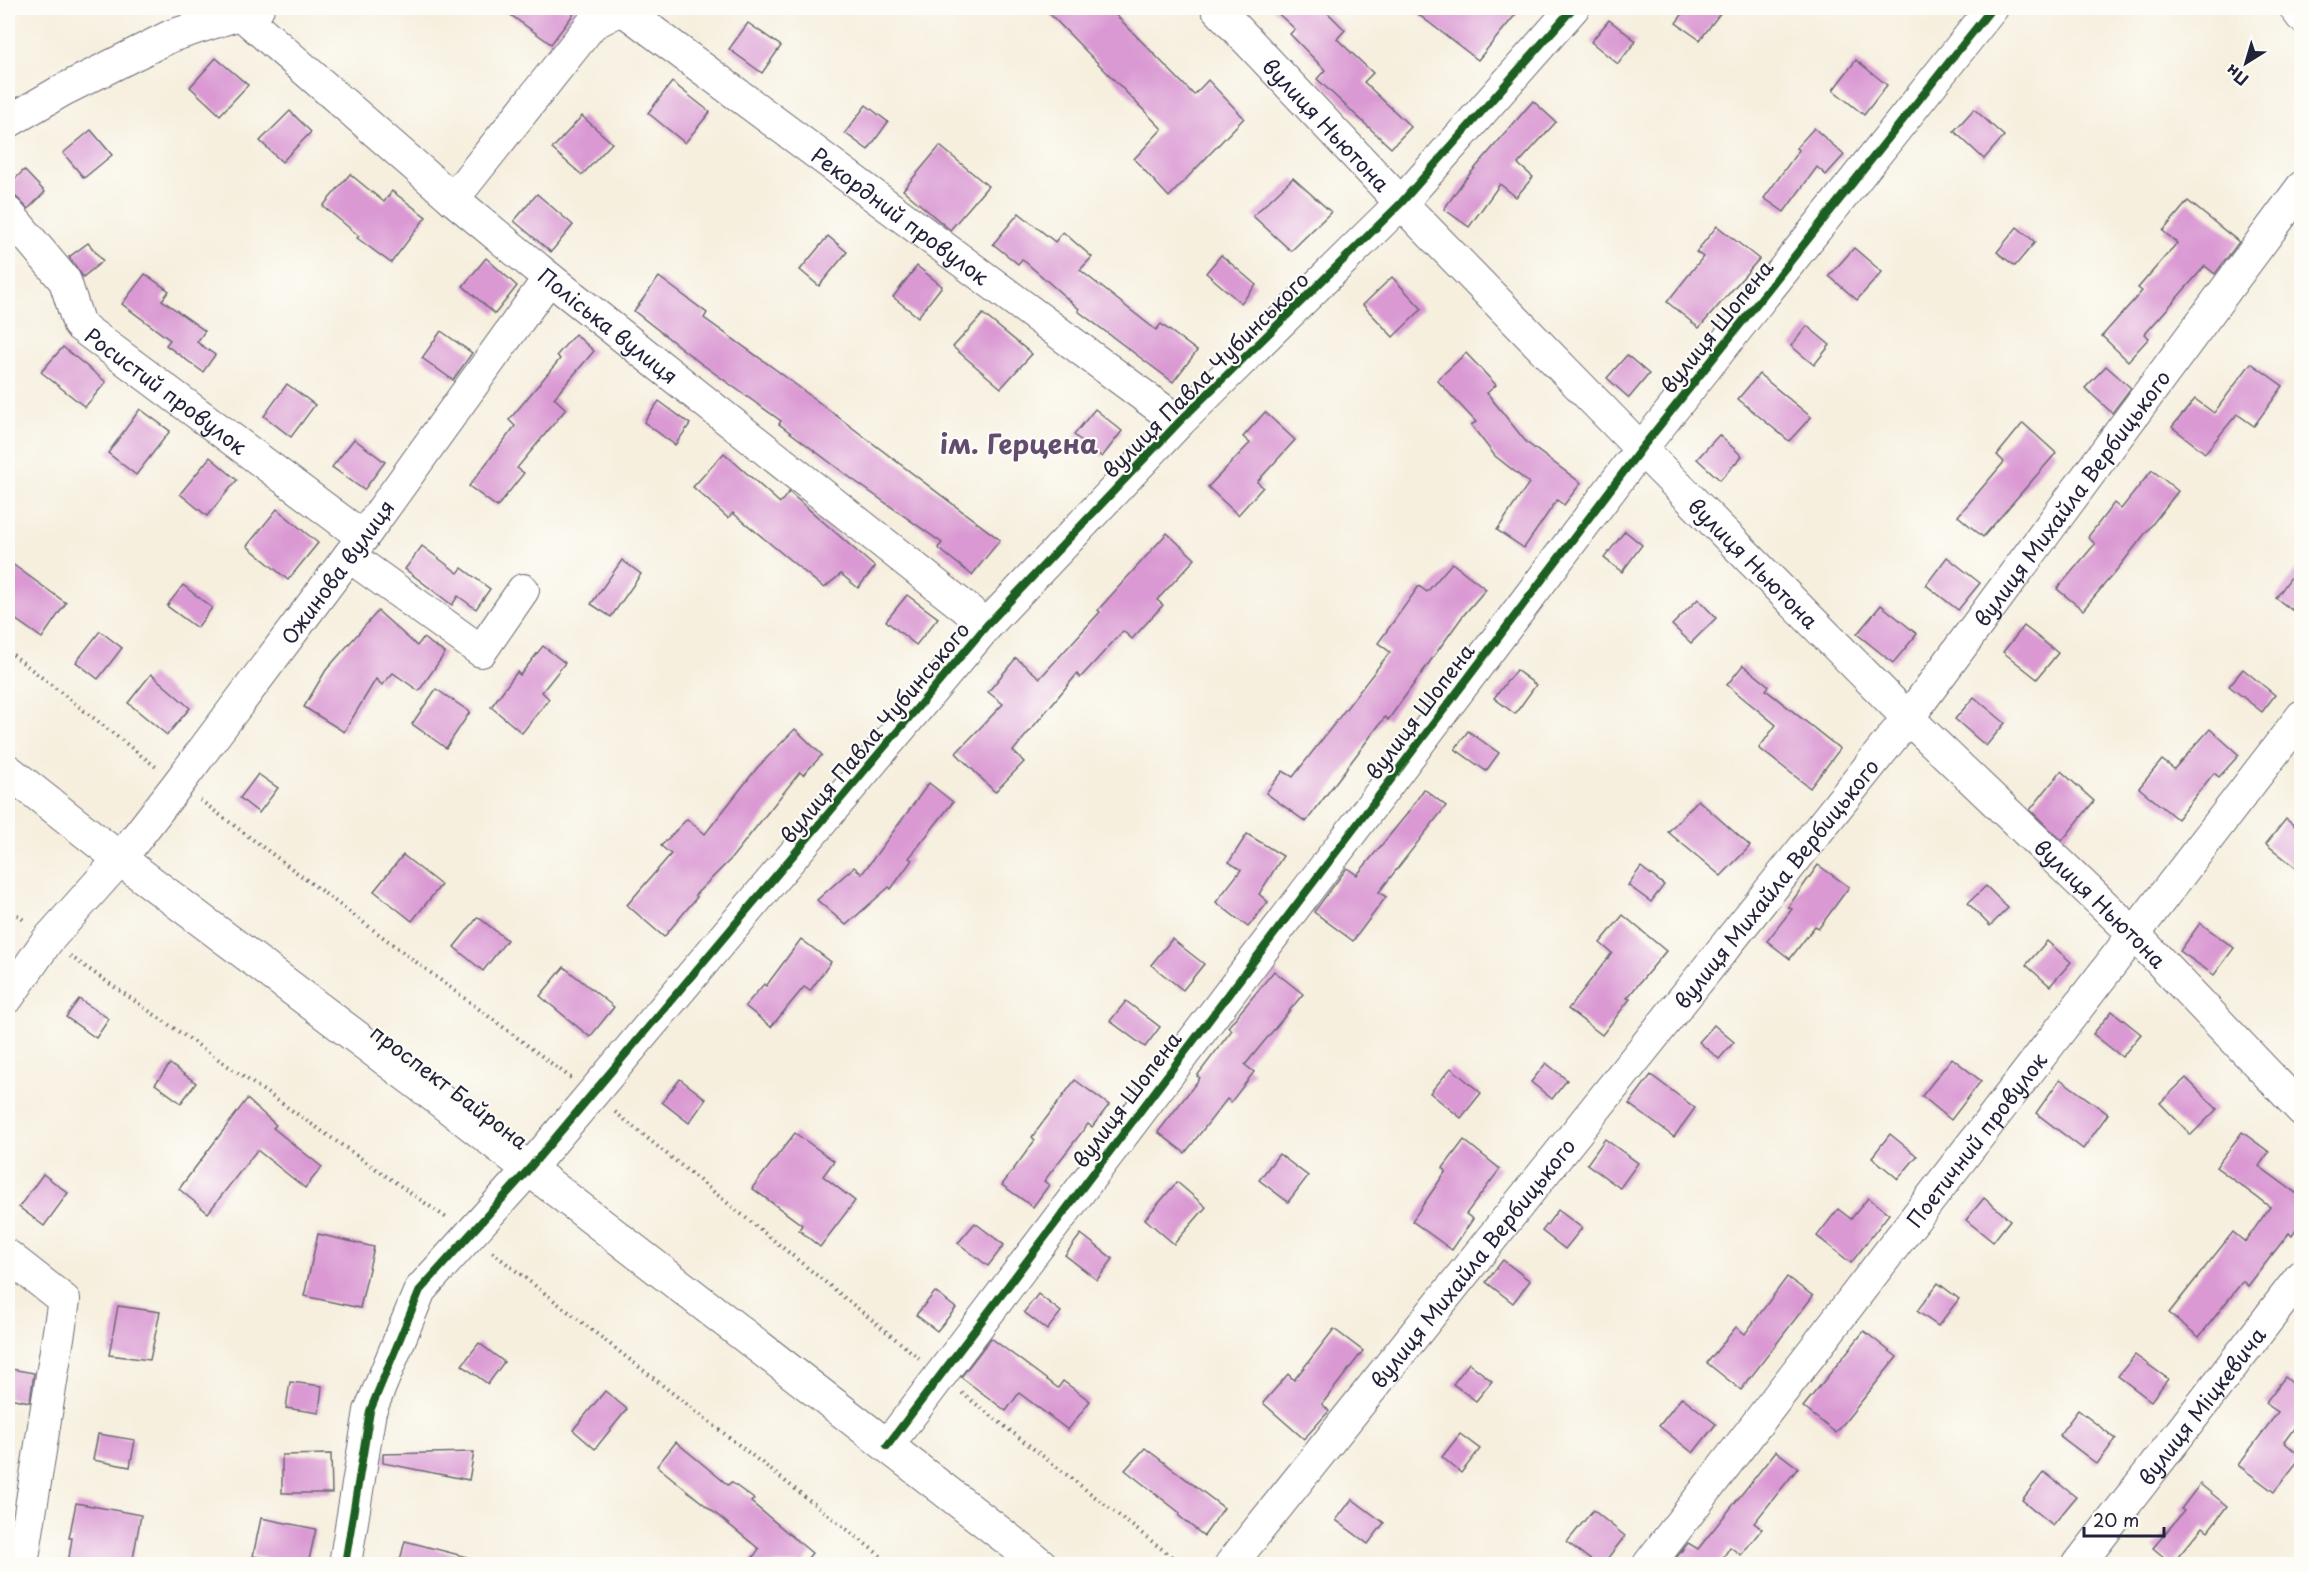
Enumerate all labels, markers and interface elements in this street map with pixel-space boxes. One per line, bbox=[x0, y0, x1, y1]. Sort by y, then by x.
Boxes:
north arrow bbox=[2216, 33, 2276, 93]
street label: вулиця Ньютона bbox=[1256, 50, 1398, 198]
text: Пн bbox=[2220, 59, 2253, 92]
street label: Рекордний провулок bbox=[805, 139, 997, 292]
street label: вулиця Шопена bbox=[1652, 252, 1780, 400]
street label: Поліська вулиця bbox=[531, 260, 685, 391]
street label: вулиця Павла Чубинського bbox=[1094, 263, 1316, 485]
street label: Росистий провулок bbox=[79, 319, 255, 462]
street label: вулиця Михайла Вербицького bbox=[1966, 362, 2178, 633]
district label: ім. Герцена bbox=[940, 422, 1099, 463]
street label: вулиця Ньютона bbox=[1681, 490, 1826, 635]
street label: Ожинова вулиця bbox=[272, 493, 401, 651]
street label: вулиця Павла Чубинського bbox=[771, 614, 977, 850]
street label: вулиця Шопена bbox=[1357, 636, 1481, 786]
street label: вулиця Михайла Вербицького bbox=[1666, 751, 1886, 1015]
street label: вулиця Ньютона bbox=[2027, 831, 2174, 975]
street label: проспект Байрона bbox=[364, 1016, 536, 1156]
street label: вулиця Шопена bbox=[1064, 1024, 1188, 1174]
street label: Поетичний провулок bbox=[1898, 1044, 2054, 1234]
street label: вулиця Михайла Вербицького bbox=[1362, 1131, 1582, 1395]
street label: вулиця Міцкевича bbox=[2130, 1319, 2273, 1491]
scale bar bbox=[2084, 1500, 2164, 1538]
text: 20 m bbox=[2093, 1506, 2139, 1533]

